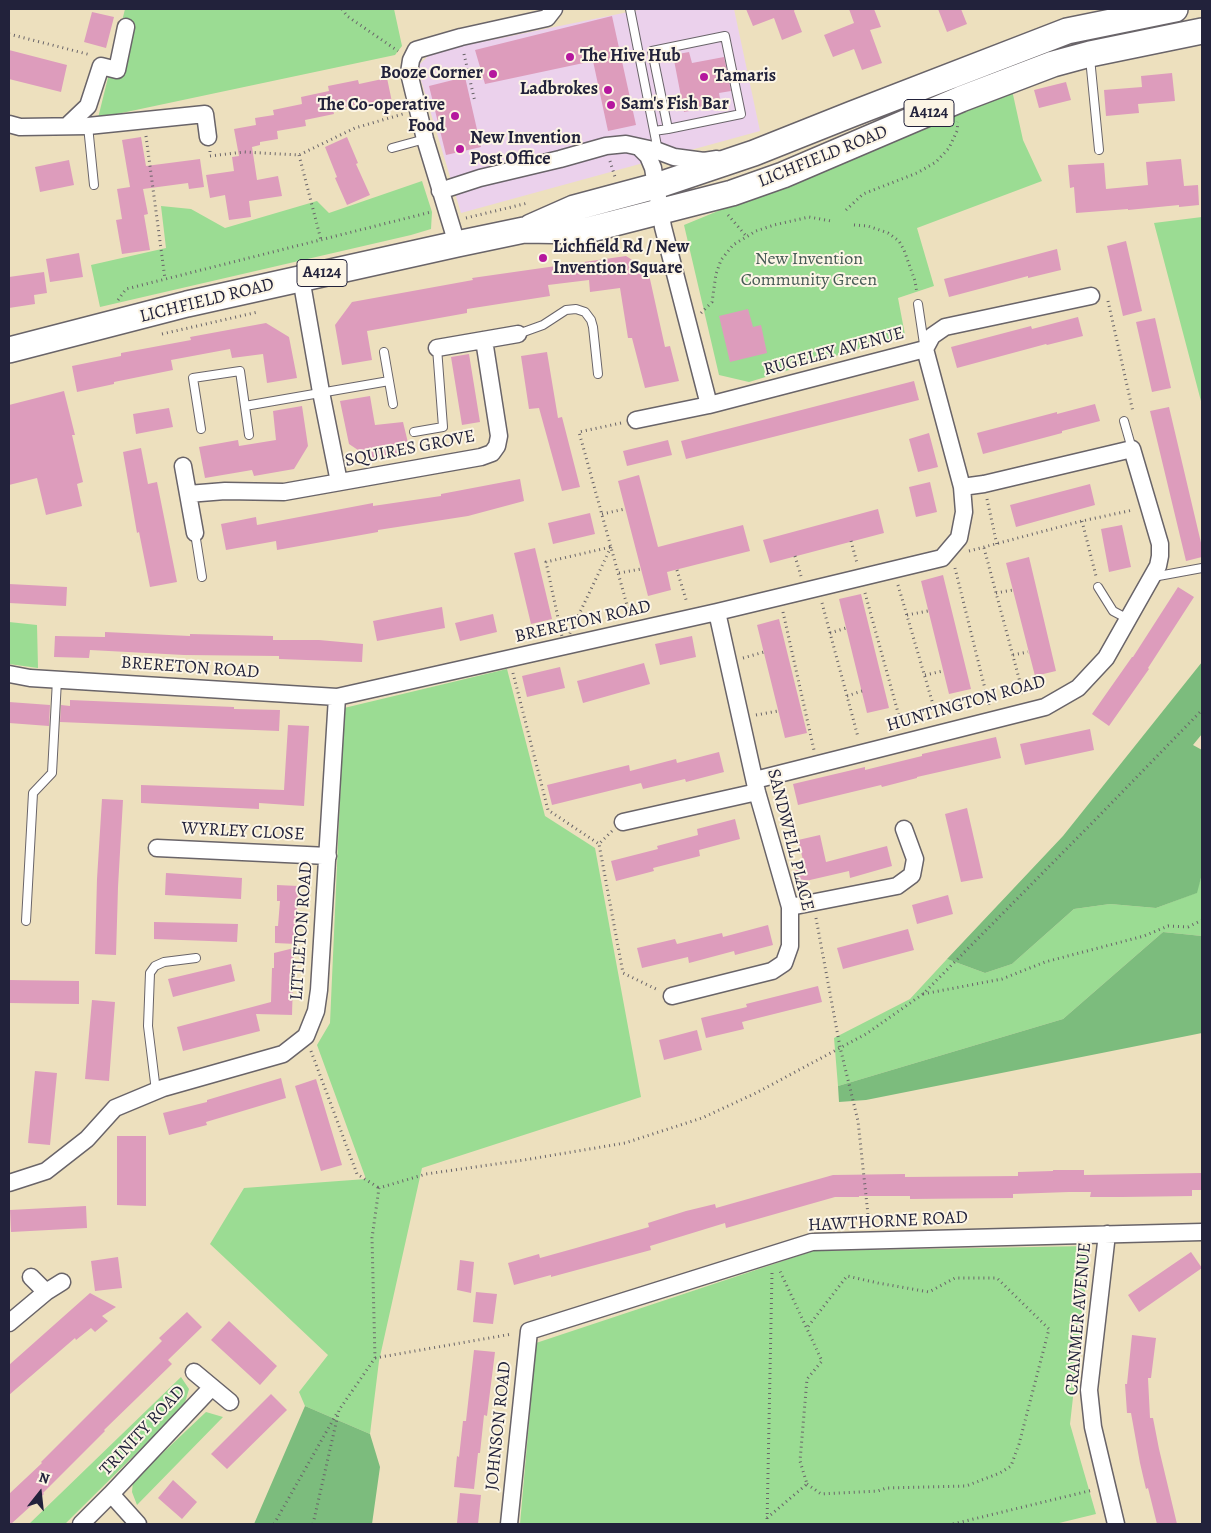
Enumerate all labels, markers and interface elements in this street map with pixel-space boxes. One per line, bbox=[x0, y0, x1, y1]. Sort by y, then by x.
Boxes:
place label: The Hive Hub bbox=[580, 46, 680, 68]
marker: The Hive Hub bbox=[564, 51, 576, 63]
place label: Booze Corner bbox=[380, 63, 483, 85]
place label: Tamaris bbox=[714, 66, 776, 88]
marker: Booze Corner bbox=[487, 68, 499, 80]
marker: Tamaris bbox=[698, 71, 710, 83]
place label: Ladbrokes bbox=[520, 79, 598, 101]
marker: Ladbrokes bbox=[602, 84, 614, 96]
place label: Sam's Fish Bar bbox=[621, 94, 729, 116]
place label: The Co-operative Food bbox=[318, 95, 445, 138]
marker: Sam's Fish Bar bbox=[605, 99, 617, 111]
road number: A4124 bbox=[904, 100, 954, 126]
marker: The Co-operative Food bbox=[449, 110, 461, 122]
street label: LICHFIELD ROAD bbox=[755, 121, 891, 193]
place label: New Invention Post Office bbox=[470, 128, 581, 170]
marker: New Invention Post Office bbox=[454, 143, 466, 155]
place label: Lichfield Rd / New Invention Square bbox=[553, 237, 689, 280]
park label: New Invention Community Green bbox=[741, 249, 877, 292]
marker: Lichfield Rd / New Invention Square bbox=[537, 252, 549, 264]
road number: A4124 bbox=[297, 260, 347, 286]
street label: LICHFIELD ROAD bbox=[138, 274, 276, 328]
street label: RUGELEY AVENUE bbox=[761, 323, 907, 381]
street label: SQUIRES GROVE bbox=[343, 426, 477, 472]
street label: BRERETON ROAD bbox=[513, 596, 653, 648]
street label: BRERETON ROAD bbox=[120, 652, 260, 684]
street label: HUNTINGTON ROAD bbox=[884, 671, 1048, 737]
street label: SANDWELL PLACE bbox=[762, 767, 818, 913]
street label: WYRLEY CLOSE bbox=[181, 818, 305, 846]
street label: LITTLETON ROAD bbox=[286, 861, 318, 1001]
street label: HAWTHORNE ROAD bbox=[807, 1207, 969, 1237]
street label: CRANMER AVENUE bbox=[1062, 1242, 1096, 1396]
street label: JOHNSON ROAD bbox=[481, 1360, 517, 1492]
street label: TRINITY ROAD bbox=[96, 1381, 190, 1481]
north arrow bbox=[15, 1468, 65, 1518]
text: N bbox=[37, 1468, 52, 1489]

